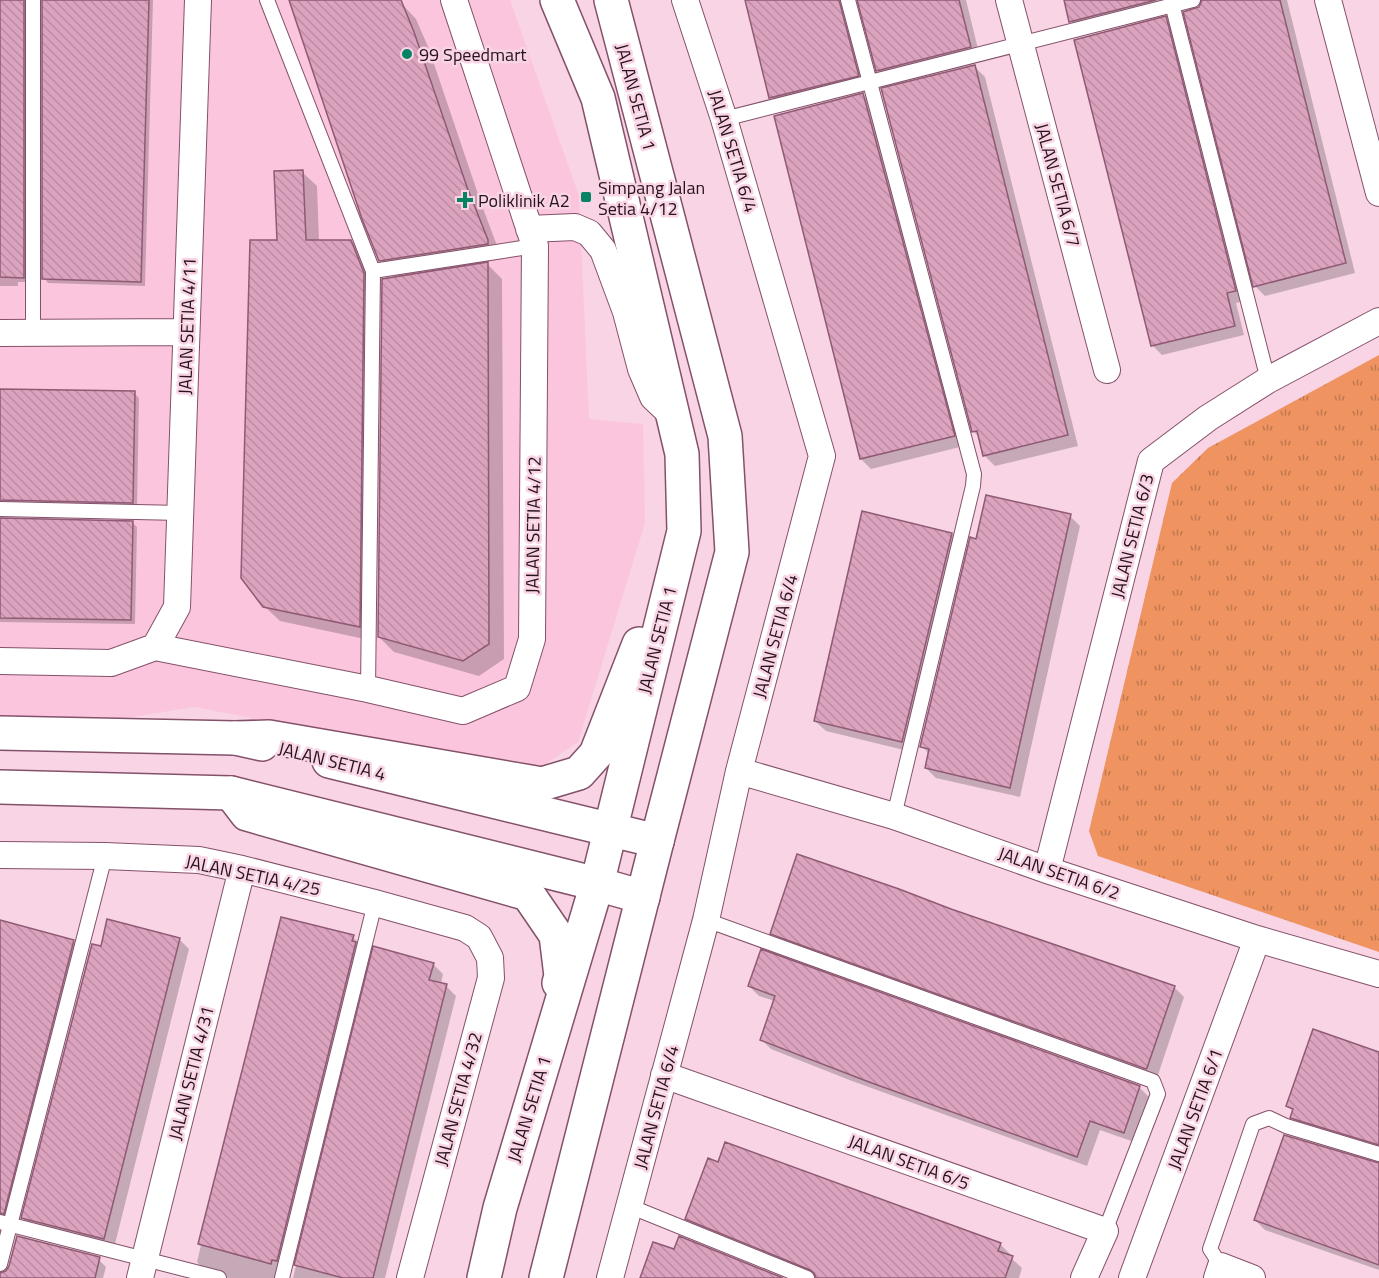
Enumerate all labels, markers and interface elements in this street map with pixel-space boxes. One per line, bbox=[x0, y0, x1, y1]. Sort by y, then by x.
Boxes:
street label: JALAN SETIA 1 bbox=[609, 40, 663, 154]
place label: 99 Speedmart bbox=[419, 41, 527, 68]
marker: 99 Speedmart bbox=[400, 47, 414, 61]
street label: JALAN SETIA 6/4 bbox=[701, 86, 765, 216]
street label: JALAN SETIA 6/7 bbox=[1028, 120, 1088, 250]
place label: Simpang Jalan Setia 4/12 bbox=[598, 174, 705, 222]
place label: Poliklinik A2 bbox=[478, 187, 570, 214]
marker: Simpang Jalan Setia 4/12 bbox=[579, 190, 593, 204]
marker: Poliklinik A2 bbox=[456, 191, 474, 209]
street label: JALAN SETIA 4/11 bbox=[171, 257, 203, 395]
street label: JALAN SETIA 4/12 bbox=[518, 456, 548, 594]
street label: JALAN SETIA 6/3 bbox=[1104, 471, 1160, 601]
street label: JALAN SETIA 6/4 bbox=[745, 571, 805, 701]
street label: JALAN SETIA 1 bbox=[631, 583, 683, 697]
street label: JALAN SETIA 4 bbox=[275, 735, 389, 787]
street label: JALAN SETIA 6/2 bbox=[994, 840, 1124, 906]
street label: JALAN SETIA 4/25 bbox=[183, 848, 323, 902]
street label: JALAN SETIA 4/31 bbox=[161, 1003, 221, 1143]
street label: JALAN SETIA 4/32 bbox=[427, 1029, 489, 1169]
street label: JALAN SETIA 6/4 bbox=[626, 1042, 686, 1172]
street label: JALAN SETIA 6/1 bbox=[1161, 1045, 1229, 1173]
street label: JALAN SETIA 1 bbox=[500, 1053, 558, 1165]
street label: JALAN SETIA 6/5 bbox=[845, 1128, 973, 1196]

